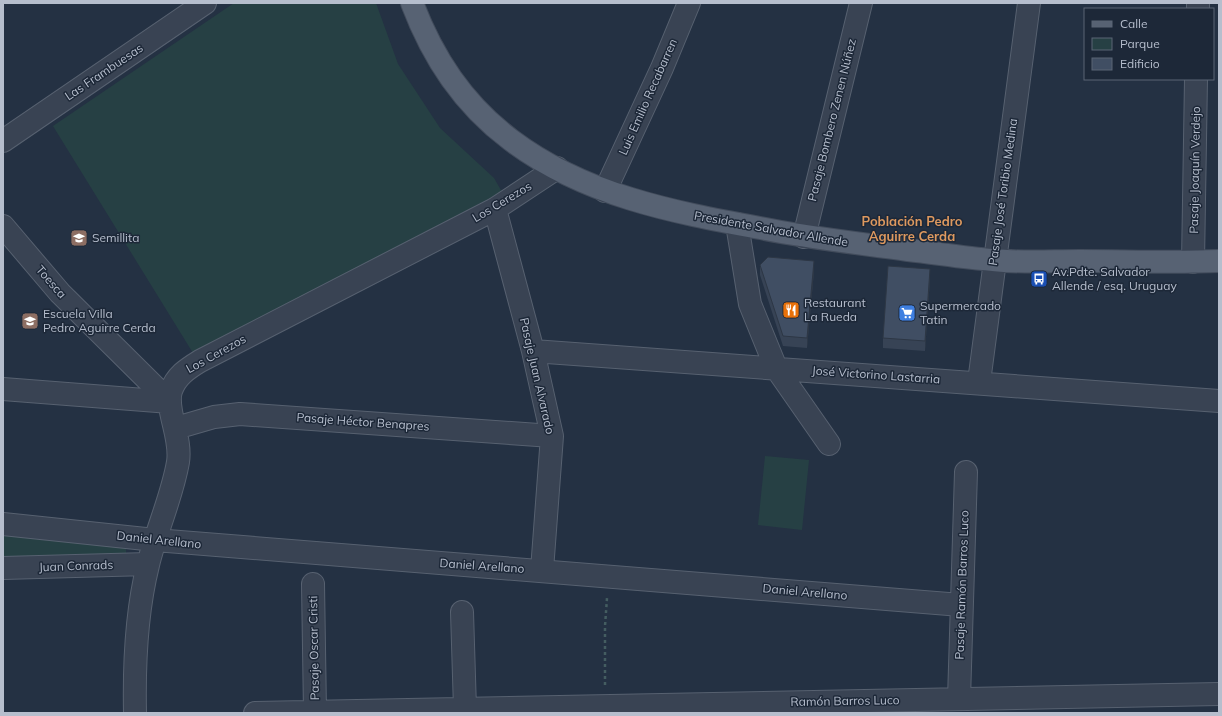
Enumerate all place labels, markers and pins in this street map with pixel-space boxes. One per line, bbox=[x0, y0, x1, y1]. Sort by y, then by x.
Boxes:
school or university icon: Semillita bbox=[69, 228, 89, 248]
place label: Semillita bbox=[92, 230, 139, 245]
place label: Av.Pdte. Salvador Allende / esq. Uruguay bbox=[1052, 264, 1177, 293]
bus stop icon: Av.Pdte. Salvador Allende / esq. Uruguay bbox=[1029, 269, 1049, 289]
place label: Restaurant La Rueda bbox=[804, 295, 866, 324]
place label: Supermercado Tatin bbox=[920, 298, 1001, 327]
restaurant icon: Restaurant La Rueda bbox=[781, 300, 801, 320]
supermarket icon: Supermercado Tatin bbox=[897, 303, 917, 323]
place label: Escuela Villa Pedro Aguirre Cerda bbox=[43, 306, 156, 335]
school or university icon: Escuela Villa Pedro Aguirre Cerda bbox=[20, 311, 40, 331]

